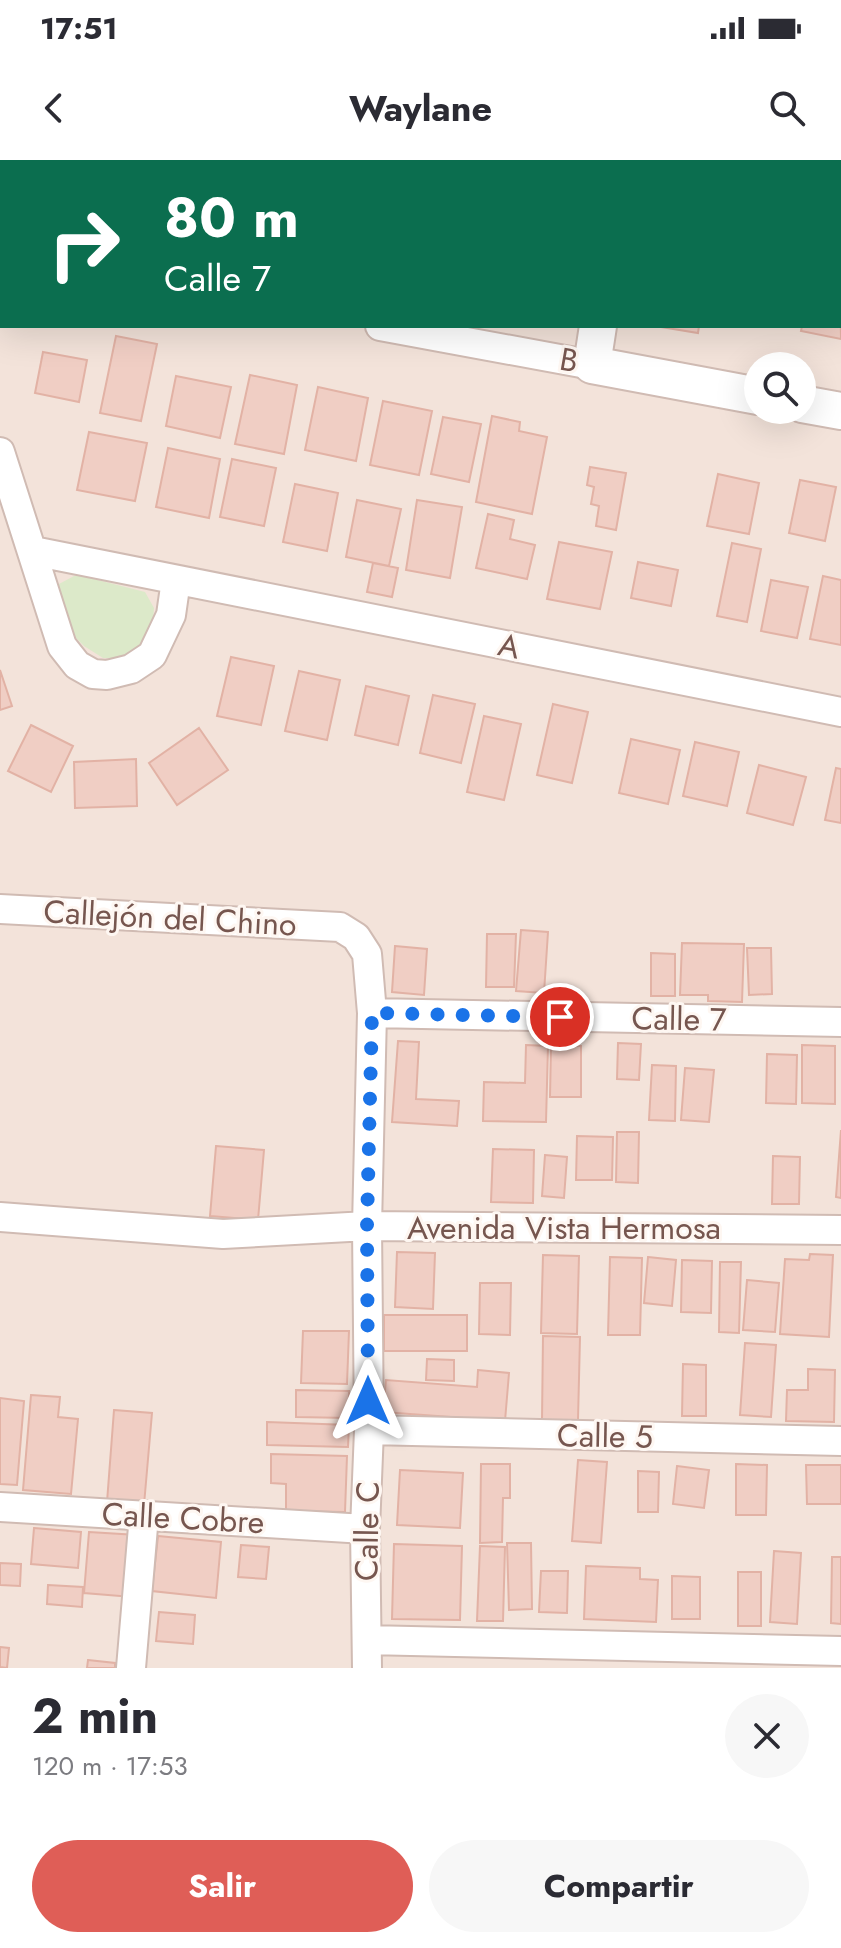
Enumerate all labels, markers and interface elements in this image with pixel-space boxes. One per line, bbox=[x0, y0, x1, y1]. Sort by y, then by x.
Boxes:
text: 17:51 bbox=[40, 7, 118, 50]
text: Waylane bbox=[349, 82, 492, 134]
icon: back bbox=[32, 86, 76, 130]
icon: search bbox=[765, 86, 809, 130]
text: 80 m bbox=[164, 177, 299, 258]
icon: right bbox=[32, 192, 136, 296]
text: Calle 7 bbox=[164, 252, 271, 304]
street label: B bbox=[556, 336, 582, 384]
map controls bbox=[744, 352, 816, 424]
button: search bbox=[744, 352, 816, 424]
street label: A bbox=[494, 621, 524, 671]
street label: Callejón del Chino bbox=[42, 888, 298, 948]
pin bbox=[526, 983, 594, 1051]
icon: arrive bbox=[538, 995, 582, 1039]
street label: Calle 7 bbox=[631, 995, 727, 1043]
street label: Avenida Vista Hermosa bbox=[407, 1205, 721, 1251]
position arrow bbox=[326, 1359, 410, 1443]
street label: Calle 5 bbox=[557, 1412, 653, 1460]
street label: Calle C bbox=[343, 1481, 391, 1581]
street label: Calle Cobre bbox=[101, 1491, 265, 1545]
text: 2 min bbox=[32, 1682, 158, 1751]
button: close bbox=[725, 1694, 809, 1778]
text: 120 m · 17:53 bbox=[32, 1747, 188, 1785]
button: Salir bbox=[32, 1840, 413, 1932]
button: Compartir bbox=[429, 1840, 809, 1932]

